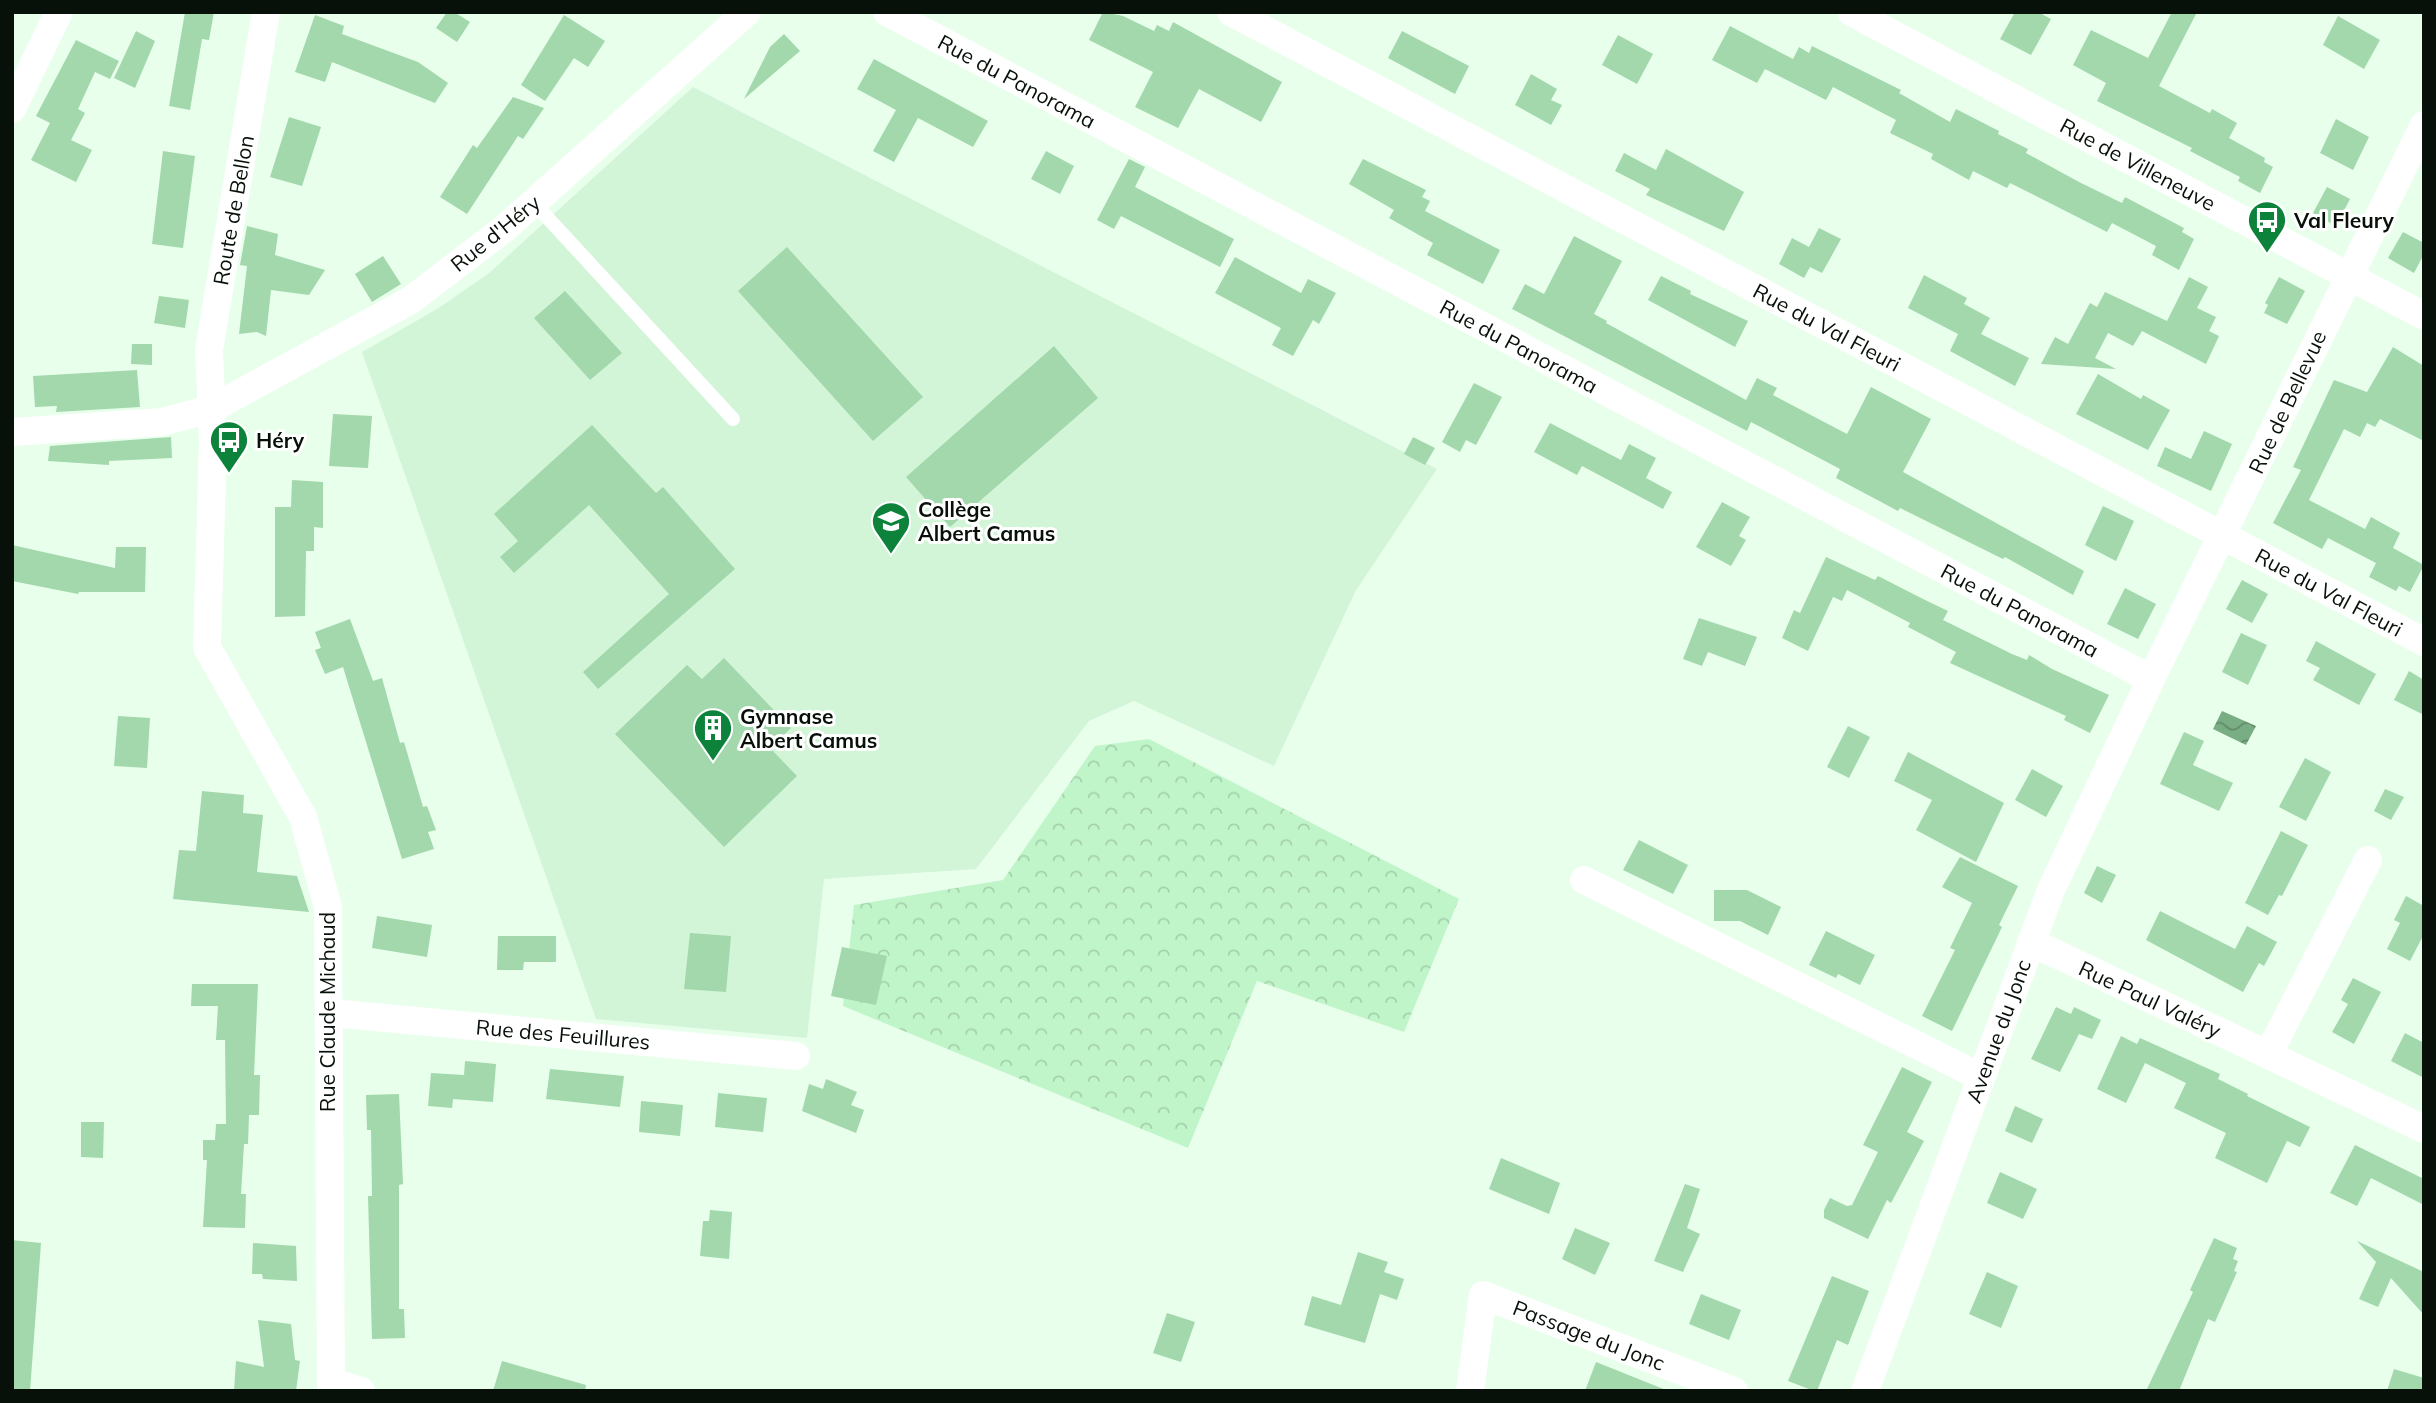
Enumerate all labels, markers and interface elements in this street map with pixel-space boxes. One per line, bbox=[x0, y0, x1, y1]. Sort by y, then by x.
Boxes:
street label: Rue du Panorama bbox=[934, 28, 1100, 134]
street label: Rue de Villeneuve bbox=[2056, 112, 2220, 216]
street label: Route de Bellon bbox=[207, 133, 259, 287]
street label: Rue d'Héry bbox=[445, 189, 545, 277]
bus stop icon: Val Fleury bbox=[2246, 199, 2288, 254]
place label: Val Fleury bbox=[2293, 207, 2395, 233]
street label: Rue du Val Fleuri bbox=[1749, 277, 1905, 377]
street label: Rue du Panorama bbox=[1436, 293, 1602, 399]
street label: Rue de Bellevue bbox=[2243, 326, 2331, 478]
bus stop icon: Héry bbox=[208, 419, 250, 474]
place label: Héry bbox=[256, 427, 305, 453]
place label: Collège Albert Camus bbox=[918, 496, 1055, 546]
school or university icon: Collège Albert Camus bbox=[870, 500, 912, 555]
street label: Rue du Val Fleuri bbox=[2251, 542, 2407, 642]
street label: Rue du Panorama bbox=[1937, 557, 2103, 663]
place label: Gymnase Albert Camus bbox=[740, 703, 877, 753]
building icon: Gymnase Albert Camus bbox=[692, 707, 734, 762]
street label: Rue Claude Michaud bbox=[314, 912, 340, 1112]
street label: Rue Paul Valéry bbox=[2075, 955, 2225, 1043]
street label: Avenue du Jonc bbox=[1960, 956, 2036, 1106]
street label: Rue des Feuillures bbox=[475, 1013, 651, 1055]
street label: Passage du Jonc bbox=[1509, 1294, 1669, 1376]

